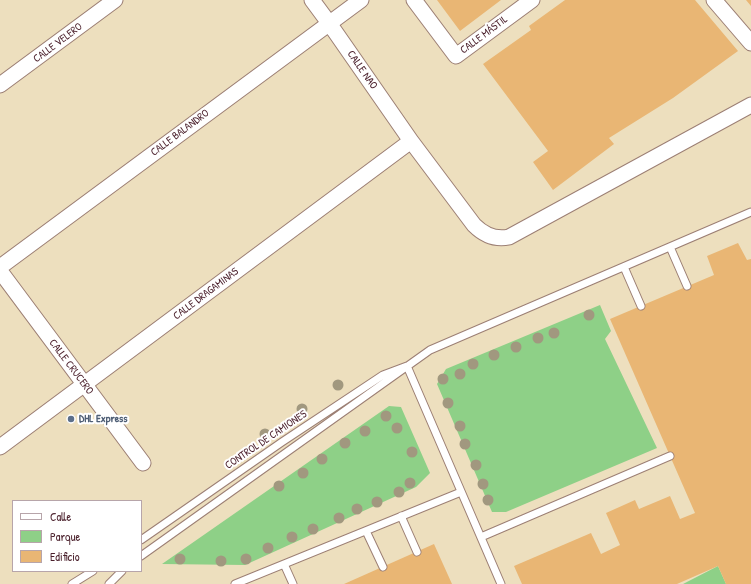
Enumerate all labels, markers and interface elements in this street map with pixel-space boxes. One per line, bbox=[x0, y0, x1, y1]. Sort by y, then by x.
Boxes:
street label: CALLE MÁSTIL bbox=[458, 13, 510, 57]
street label: CALLE VELERO bbox=[31, 20, 85, 66]
street label: CALLE NAO bbox=[344, 48, 380, 92]
street label: CALLE BALANDRO bbox=[148, 107, 212, 159]
street label: CALLE DRAGAMINAS bbox=[171, 265, 241, 323]
street label: CALLE CRUCERO bbox=[46, 337, 96, 397]
street label: CONTROL DE CAMIONES bbox=[223, 408, 309, 472]
place label: DHL Express bbox=[79, 412, 128, 426]
marker: DHL Express bbox=[66, 414, 76, 424]
legend bbox=[12, 500, 142, 572]
text: Calle bbox=[50, 508, 71, 525]
text: Parque bbox=[50, 528, 80, 545]
text: Edificio bbox=[50, 548, 80, 565]

